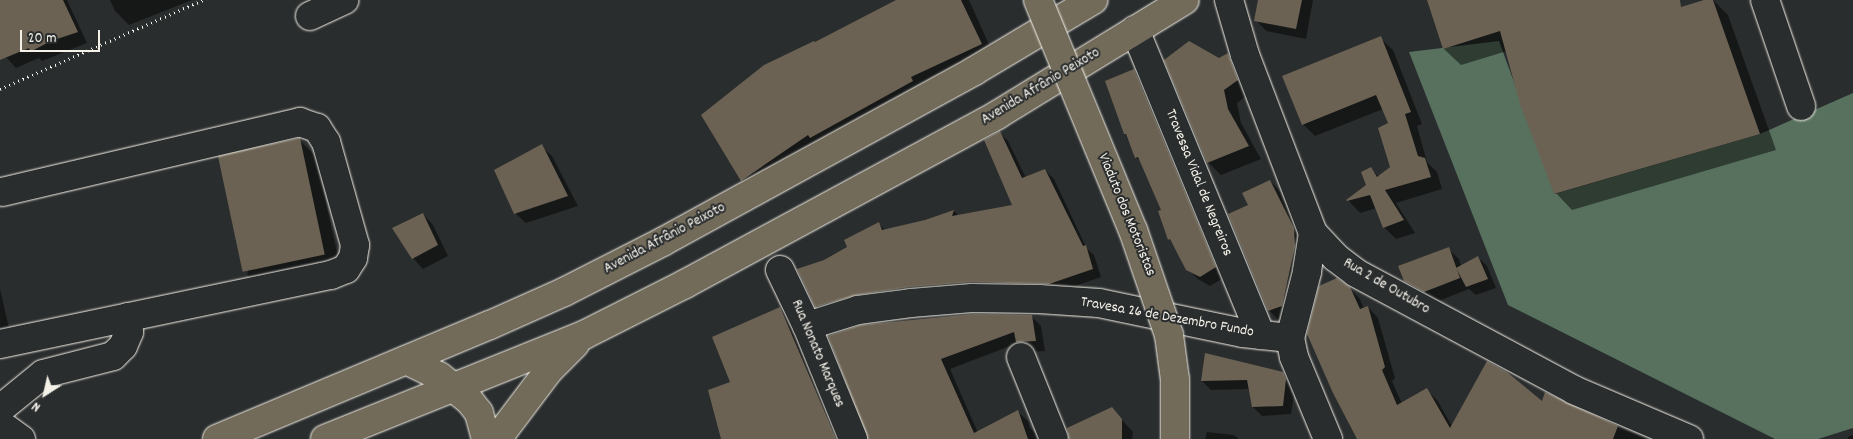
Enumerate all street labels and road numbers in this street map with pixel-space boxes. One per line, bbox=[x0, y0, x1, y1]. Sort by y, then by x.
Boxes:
street label: Avenida Afrânio Peixoto bbox=[978, 44, 1104, 130]
street label: Travessa Vidal de Negreiros bbox=[1160, 107, 1236, 259]
street label: Viaduto dos Motoristas bbox=[1093, 151, 1159, 279]
street label: Avenida Afrânio Peixoto bbox=[601, 199, 729, 279]
street label: Rua 2 de Outubro bbox=[1339, 255, 1433, 319]
street label: Travesa 26 de Dezembro Fundo bbox=[1079, 294, 1255, 342]
street label: Rua Nonato Marques bbox=[786, 297, 848, 411]

